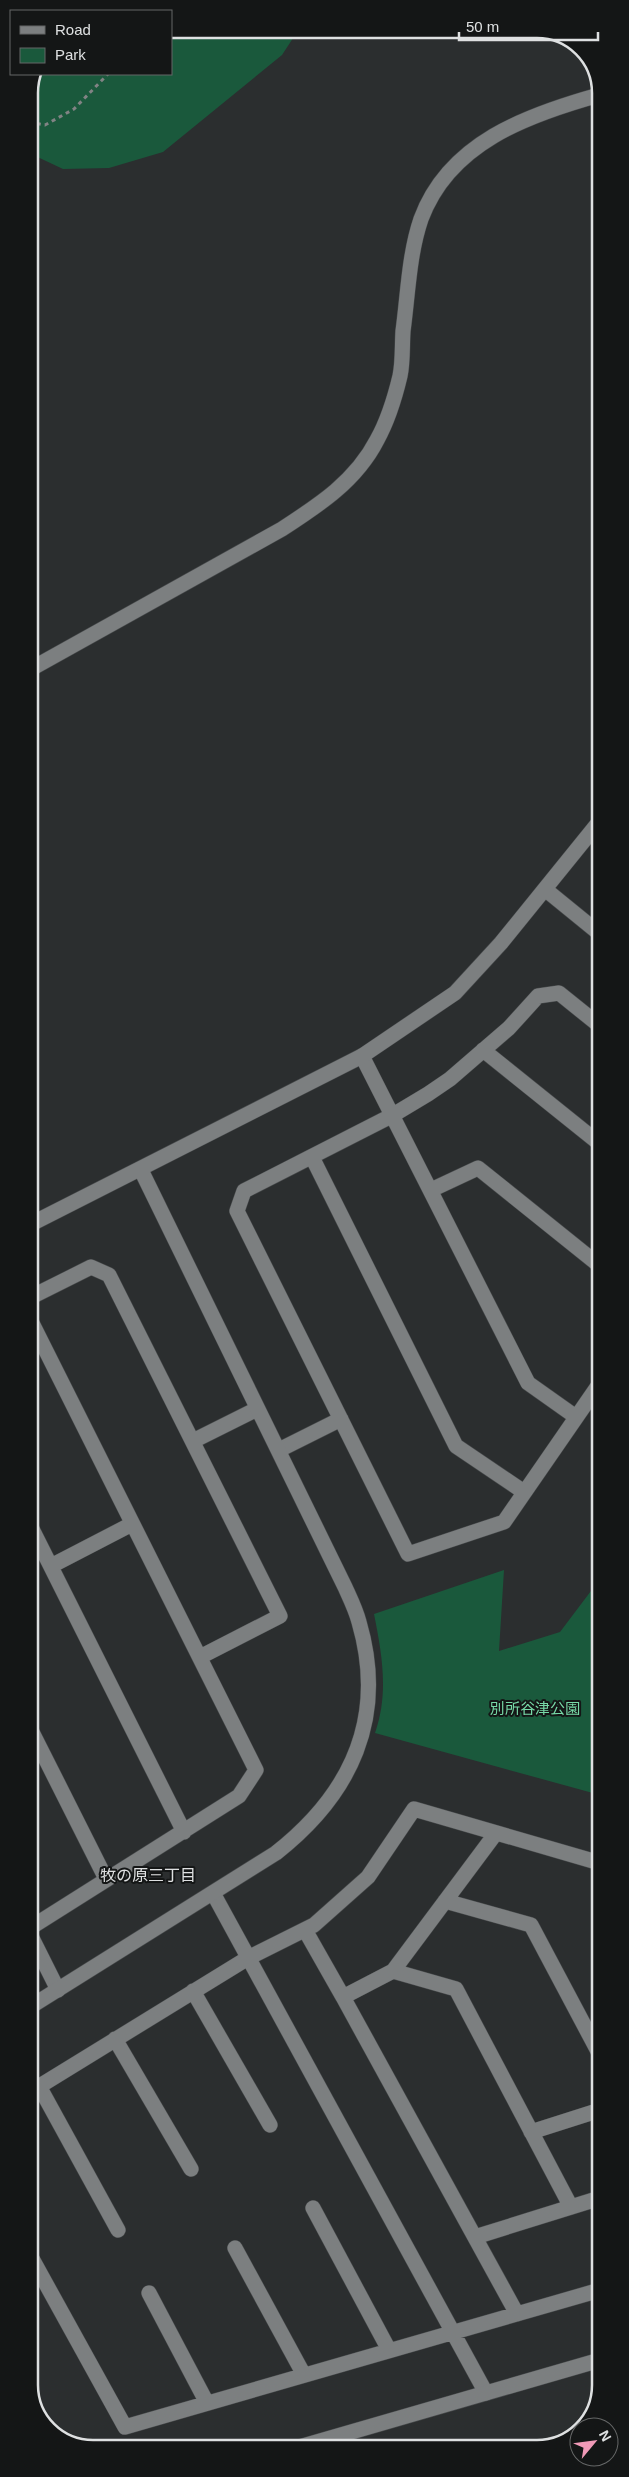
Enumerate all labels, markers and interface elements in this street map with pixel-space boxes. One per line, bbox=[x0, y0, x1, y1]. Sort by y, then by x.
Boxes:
legend bbox=[10, 10, 172, 75]
scale bar bbox=[459, 10, 598, 42]
text: 50 m bbox=[466, 18, 499, 35]
text: Road bbox=[55, 21, 91, 38]
text: Park bbox=[55, 46, 86, 63]
park label: 別所谷津公園 bbox=[490, 1700, 580, 1717]
district label: 牧の原三丁目 bbox=[100, 1867, 196, 1884]
north arrow bbox=[569, 2417, 619, 2467]
text: N bbox=[596, 2427, 615, 2444]

